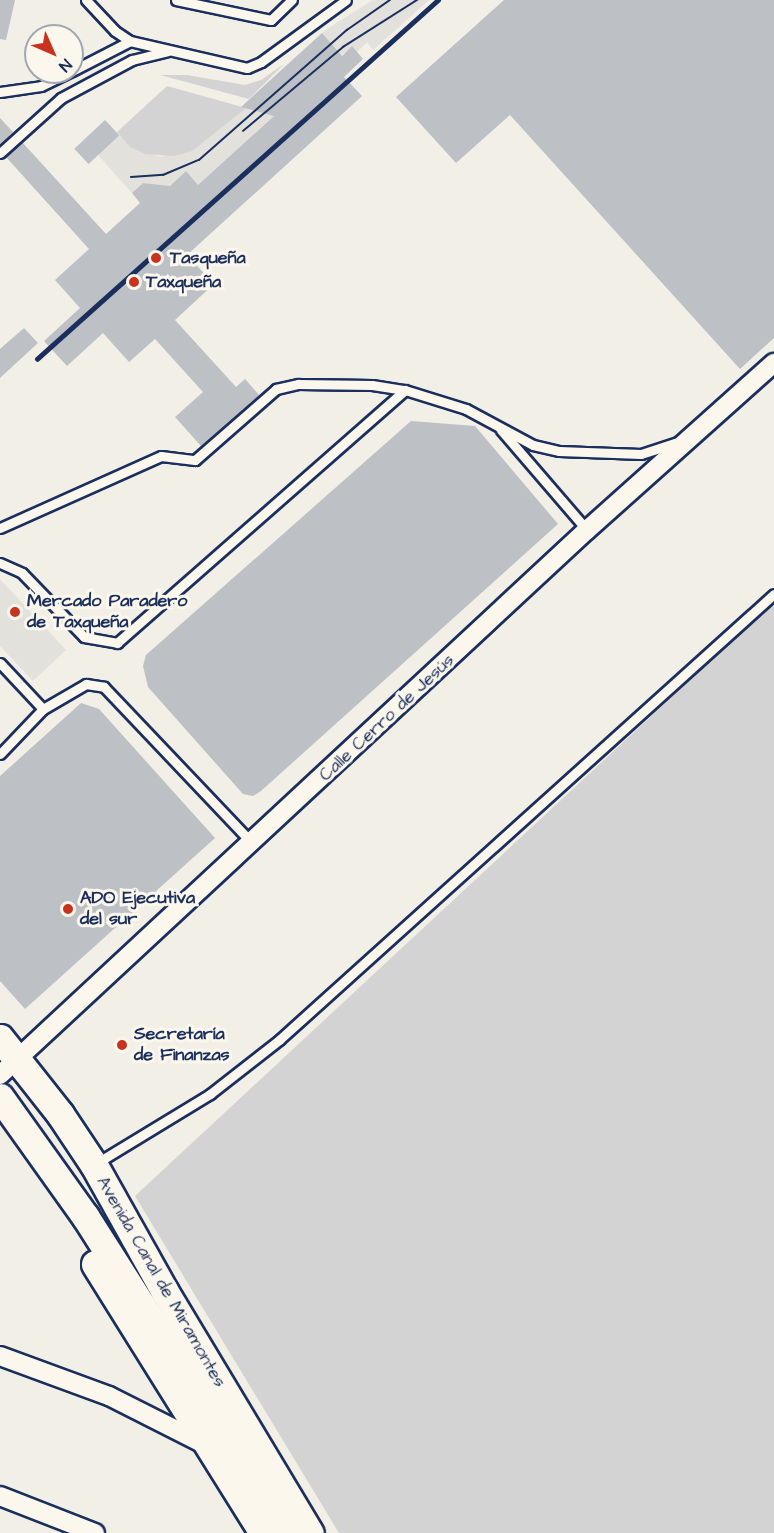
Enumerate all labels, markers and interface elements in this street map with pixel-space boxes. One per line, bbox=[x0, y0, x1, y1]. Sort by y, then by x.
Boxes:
north arrow bbox=[24, 24, 84, 84]
text: N bbox=[54, 54, 77, 77]
place label: Tasqueña bbox=[170, 247, 246, 269]
marker: Tasqueña bbox=[147, 249, 165, 267]
place label: Taxqueña bbox=[146, 271, 221, 293]
marker: Taxqueña bbox=[127, 275, 141, 289]
place label: Mercado Paradero de Taxqueña bbox=[27, 591, 187, 634]
marker: Mercado Paradero de Taxqueña bbox=[8, 605, 22, 619]
street label: Calle Cerro de Jesús bbox=[315, 650, 459, 786]
place label: ADO Ejecutiva del sur bbox=[80, 888, 195, 930]
marker: ADO Ejecutiva del sur bbox=[61, 902, 75, 916]
place label: Secretaría de Finanzas bbox=[134, 1024, 230, 1066]
marker: Secretaría de Finanzas bbox=[115, 1038, 129, 1052]
street label: Avenida Canal de Miramontes bbox=[92, 1173, 230, 1391]

